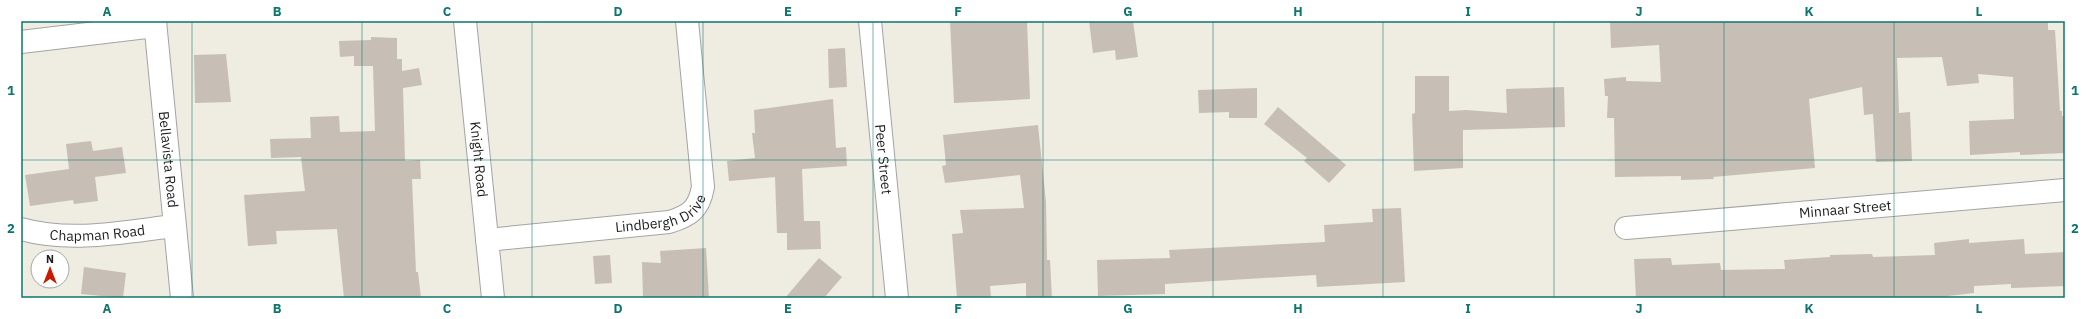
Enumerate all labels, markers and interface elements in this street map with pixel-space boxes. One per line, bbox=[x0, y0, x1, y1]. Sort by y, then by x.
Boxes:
text: A bbox=[103, 3, 112, 20]
text: B bbox=[273, 3, 282, 20]
text: C bbox=[443, 3, 452, 20]
text: D bbox=[613, 3, 623, 20]
text: E bbox=[784, 3, 792, 20]
text: F bbox=[954, 3, 962, 20]
text: G bbox=[1123, 3, 1133, 20]
text: H bbox=[1293, 3, 1303, 20]
text: I bbox=[1465, 3, 1471, 20]
text: J bbox=[1635, 3, 1643, 20]
text: K bbox=[1804, 3, 1814, 20]
text: L bbox=[1976, 3, 1983, 20]
text: 1 bbox=[7, 82, 15, 99]
text: 1 bbox=[2071, 82, 2079, 99]
street label: Bellavista Road bbox=[155, 110, 182, 208]
street label: Knight Road bbox=[466, 121, 492, 198]
street label: Peer Street bbox=[871, 123, 896, 195]
street label: Lindbergh Drive bbox=[614, 192, 710, 236]
street label: Minnaar Street bbox=[1798, 196, 1892, 222]
text: 2 bbox=[7, 220, 15, 237]
text: 2 bbox=[2071, 220, 2079, 237]
street label: Chapman Road bbox=[49, 221, 146, 245]
north arrow bbox=[30, 249, 70, 289]
text: N bbox=[46, 252, 54, 266]
text: A bbox=[103, 300, 112, 317]
text: B bbox=[273, 300, 282, 317]
text: C bbox=[443, 300, 452, 317]
text: D bbox=[613, 300, 623, 317]
text: E bbox=[784, 300, 792, 317]
text: F bbox=[954, 300, 962, 317]
text: G bbox=[1123, 300, 1133, 317]
text: H bbox=[1293, 300, 1303, 317]
text: I bbox=[1465, 300, 1471, 317]
text: J bbox=[1635, 300, 1643, 317]
text: K bbox=[1804, 300, 1814, 317]
text: L bbox=[1976, 300, 1983, 317]

